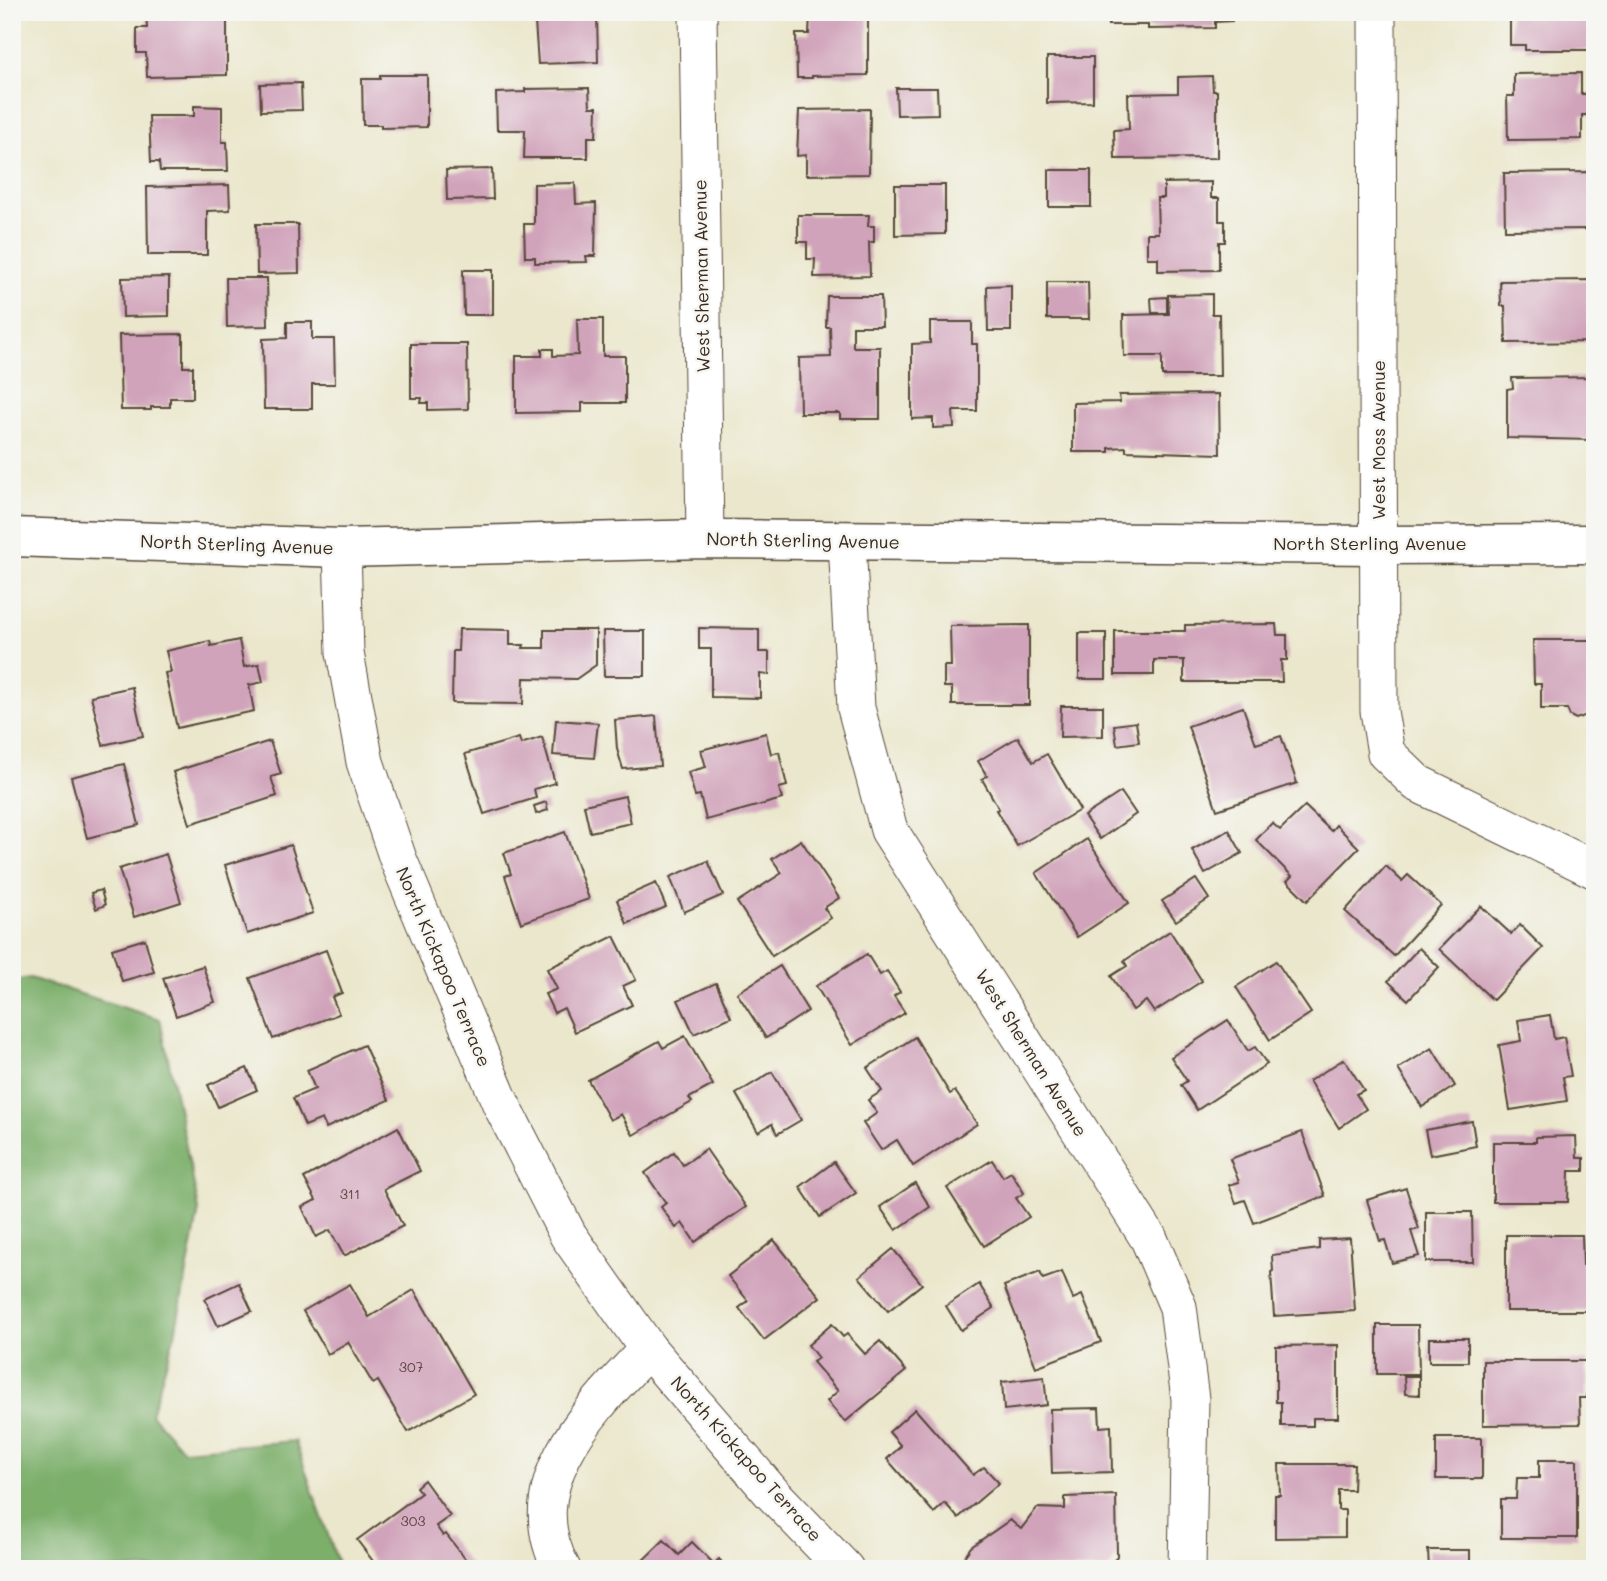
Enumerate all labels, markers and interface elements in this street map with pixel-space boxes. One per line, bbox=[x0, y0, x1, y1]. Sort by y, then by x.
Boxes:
street label: West Sherman Avenue bbox=[687, 179, 715, 373]
street label: West Moss Avenue bbox=[1366, 360, 1390, 520]
street label: North Sterling Avenue bbox=[706, 526, 900, 554]
street label: North Sterling Avenue bbox=[140, 529, 334, 559]
street label: North Sterling Avenue bbox=[1273, 531, 1467, 555]
street label: North Kickapoo Terrace bbox=[391, 863, 497, 1070]
street label: West Sherman Avenue bbox=[970, 964, 1093, 1141]
house number: 311 bbox=[340, 1184, 360, 1203]
house number: 307 bbox=[399, 1357, 424, 1376]
street label: North Kickapoo Terrace bbox=[666, 1370, 828, 1546]
house number: 303 bbox=[400, 1511, 426, 1530]

